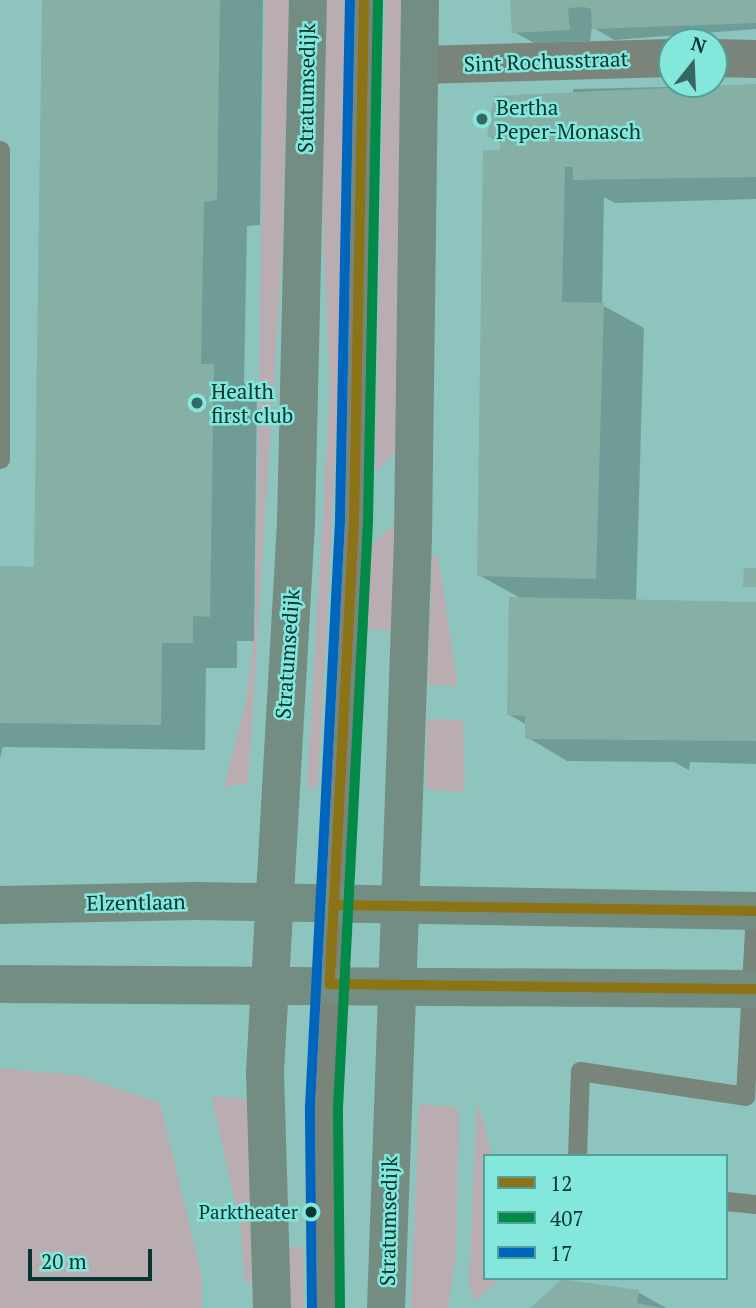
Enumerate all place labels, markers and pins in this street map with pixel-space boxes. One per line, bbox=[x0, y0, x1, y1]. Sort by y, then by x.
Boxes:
place label: Bertha Peper-Monasch bbox=[496, 94, 641, 144]
marker: Bertha Peper-Monasch bbox=[474, 111, 490, 127]
place label: Health first club bbox=[211, 378, 293, 428]
marker: Health first club bbox=[189, 395, 205, 411]
place label: Parktheater bbox=[199, 1201, 298, 1223]
marker: Parktheater bbox=[304, 1205, 318, 1219]

